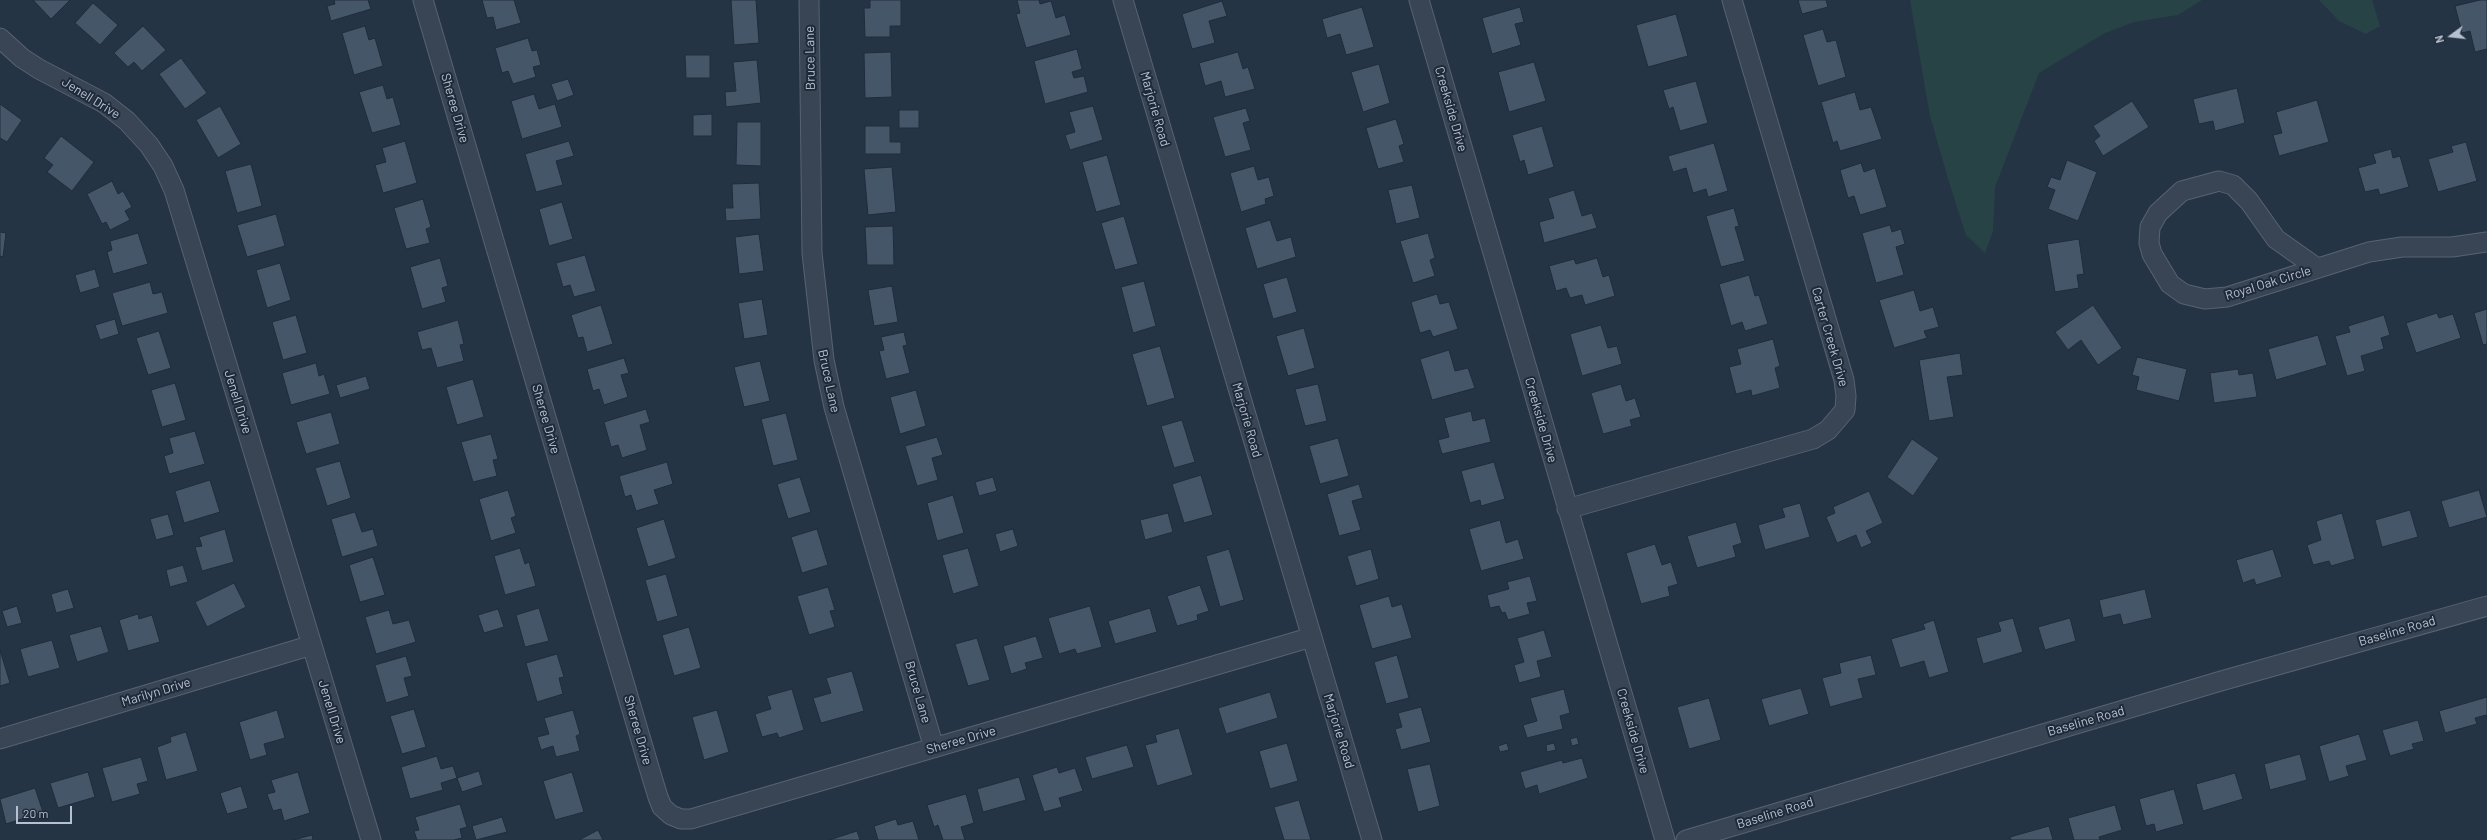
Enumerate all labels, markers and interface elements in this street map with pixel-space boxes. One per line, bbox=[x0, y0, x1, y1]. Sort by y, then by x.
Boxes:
north arrow bbox=[2431, 16, 2471, 56]
street label: Bruce Lane bbox=[802, 26, 818, 90]
text: N bbox=[2432, 34, 2446, 44]
street label: Creekside Drive bbox=[1431, 65, 1471, 153]
street label: Marjorie Road bbox=[1137, 70, 1173, 148]
street label: Sheree Drive bbox=[438, 71, 472, 145]
street label: Jenell Drive bbox=[59, 74, 123, 122]
street label: Royal Oak Circle bbox=[2223, 263, 2313, 303]
street label: Carter Creek Drive bbox=[1808, 286, 1852, 388]
street label: Bruce Lane bbox=[815, 348, 843, 414]
street label: Jenell Drive bbox=[221, 368, 255, 436]
street label: Creekside Drive bbox=[1521, 376, 1561, 464]
street label: Marjorie Road bbox=[1229, 381, 1265, 459]
street label: Sheree Drive bbox=[529, 382, 563, 456]
street label: Baseline Road bbox=[2357, 613, 2437, 649]
street label: Bruce Lane bbox=[902, 659, 934, 725]
street label: Marilyn Drive bbox=[120, 674, 192, 710]
street label: Jenell Drive bbox=[315, 678, 349, 746]
street label: Creekside Drive bbox=[1613, 687, 1653, 775]
street label: Marjorie Road bbox=[1320, 692, 1358, 770]
street label: Sheree Drive bbox=[621, 693, 655, 767]
street label: Baseline Road bbox=[2046, 703, 2126, 739]
street label: Sheree Drive bbox=[924, 723, 998, 757]
street label: Baseline Road bbox=[1735, 794, 1815, 832]
scale bar bbox=[18, 798, 74, 824]
text: 20 m bbox=[23, 806, 49, 820]

